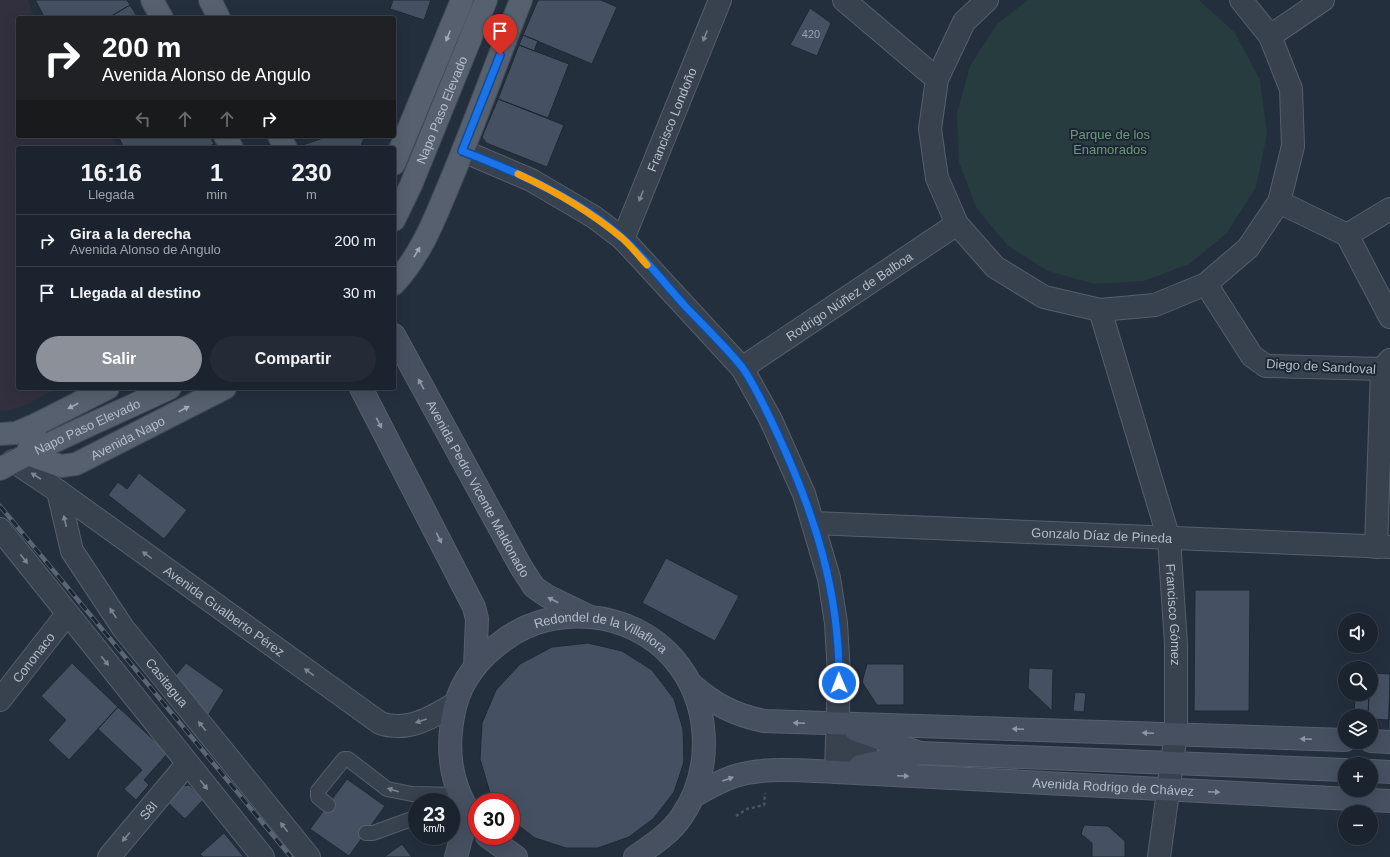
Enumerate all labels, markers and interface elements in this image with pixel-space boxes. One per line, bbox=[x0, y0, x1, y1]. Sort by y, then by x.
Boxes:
pin bbox=[483, 14, 517, 55]
icon: arrive bbox=[489, 20, 511, 42]
house number: 420 bbox=[802, 28, 820, 40]
one-way arrow bbox=[444, 31, 450, 43]
one-way arrow bbox=[702, 31, 708, 43]
icon: right bbox=[36, 32, 88, 84]
text: 200 m bbox=[102, 32, 181, 63]
street label: Napo Paso Elevado bbox=[413, 54, 470, 166]
text: Avenida Alonso de Angulo bbox=[102, 65, 311, 85]
street label: Francisco Londoño bbox=[644, 66, 700, 174]
icon: left bbox=[132, 108, 154, 130]
icon: ahead bbox=[174, 108, 196, 130]
icon: ahead bbox=[216, 108, 238, 130]
icon: right bbox=[258, 108, 280, 130]
park label: Parque de los Enamorados bbox=[1070, 127, 1151, 157]
text: 16:16 bbox=[80, 159, 142, 186]
text: 1 bbox=[210, 159, 223, 186]
text: 230 bbox=[292, 159, 332, 186]
text: Llegada bbox=[88, 187, 134, 202]
text: min bbox=[206, 187, 227, 202]
text: m bbox=[306, 187, 317, 202]
one-way arrow bbox=[638, 190, 644, 201]
text: Gira a la derecha bbox=[70, 225, 191, 242]
icon: right bbox=[36, 230, 58, 252]
text: 200 m bbox=[334, 232, 376, 249]
text: Avenida Alonso de Angulo bbox=[70, 242, 221, 257]
one-way arrow bbox=[413, 247, 421, 257]
street label: Rodrigo Núñez de Balboa bbox=[783, 249, 916, 344]
icon: arrive bbox=[36, 282, 58, 304]
text: Llegada al destino bbox=[70, 284, 201, 301]
text: 30 m bbox=[343, 284, 376, 301]
button: Salir bbox=[36, 336, 202, 382]
button: Compartir bbox=[210, 336, 376, 382]
street label: Diego de Sandoval bbox=[1266, 356, 1376, 377]
one-way arrow bbox=[417, 378, 424, 389]
street label: Napo Paso Elevado bbox=[32, 396, 143, 458]
street label: Avenida Pedro Vicente Maldonado bbox=[423, 397, 533, 580]
one-way arrow bbox=[67, 403, 79, 409]
one-way arrow bbox=[178, 406, 190, 412]
street label: Avenida Napo bbox=[88, 413, 167, 463]
one-way arrow bbox=[376, 417, 382, 428]
one-way arrow bbox=[31, 472, 41, 480]
one-way arrow bbox=[62, 515, 68, 527]
street label: Gonzalo Díaz de Pineda bbox=[1031, 525, 1173, 546]
one-way arrow bbox=[436, 532, 442, 544]
one-way arrow bbox=[142, 551, 152, 559]
one-way arrow bbox=[20, 554, 28, 565]
street label: Avenida Gualberto Pérez bbox=[161, 563, 287, 660]
street label: Francisco Gómez bbox=[1163, 563, 1183, 666]
one-way arrow bbox=[548, 596, 559, 603]
one-way arrow bbox=[109, 608, 117, 618]
street label: Redondel de la Villaflora bbox=[532, 609, 671, 657]
map controls bbox=[1338, 613, 1378, 845]
button: sound bbox=[1338, 613, 1378, 653]
street label: Cononaco bbox=[9, 630, 58, 686]
street label: Casitagua bbox=[142, 655, 192, 711]
one-way arrow bbox=[100, 656, 109, 667]
button: search bbox=[1338, 661, 1378, 701]
position arrow bbox=[818, 662, 860, 704]
one-way arrow bbox=[304, 668, 315, 676]
button: layers bbox=[1338, 709, 1378, 749]
one-way arrow bbox=[415, 718, 427, 724]
one-way arrow bbox=[793, 719, 805, 726]
one-way arrow bbox=[198, 720, 207, 731]
one-way arrow bbox=[1012, 725, 1024, 732]
one-way arrow bbox=[1142, 729, 1154, 736]
one-way arrow bbox=[1300, 735, 1312, 742]
button: + bbox=[1338, 757, 1378, 797]
one-way arrow bbox=[897, 772, 909, 779]
one-way arrow bbox=[723, 775, 735, 781]
street label: Avenida Rodrigo de Chávez bbox=[1032, 775, 1194, 799]
one-way arrow bbox=[199, 779, 208, 790]
one-way arrow bbox=[386, 787, 398, 793]
one-way arrow bbox=[1208, 789, 1220, 796]
speed limit sign: 30 bbox=[468, 793, 520, 845]
street label: S8I bbox=[137, 798, 161, 823]
text: 23 bbox=[423, 803, 445, 825]
button: − bbox=[1338, 805, 1378, 845]
one-way arrow bbox=[280, 821, 289, 832]
text: km/h bbox=[423, 823, 445, 834]
one-way arrow bbox=[122, 831, 130, 842]

